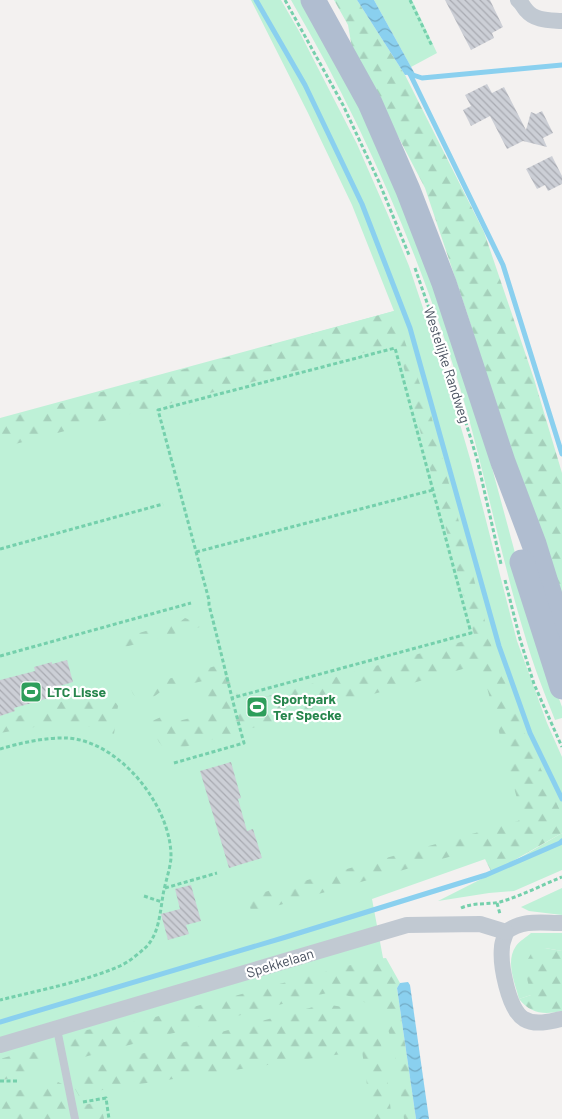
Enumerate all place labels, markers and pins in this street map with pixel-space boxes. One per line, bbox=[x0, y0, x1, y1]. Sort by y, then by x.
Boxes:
sports icon: LTC Lisse bbox=[19, 680, 43, 704]
place label: LTC Lisse bbox=[47, 683, 106, 700]
place label: Sportpark Ter Specke bbox=[273, 690, 342, 723]
sports icon: Sportpark Ter Specke bbox=[245, 695, 269, 719]

